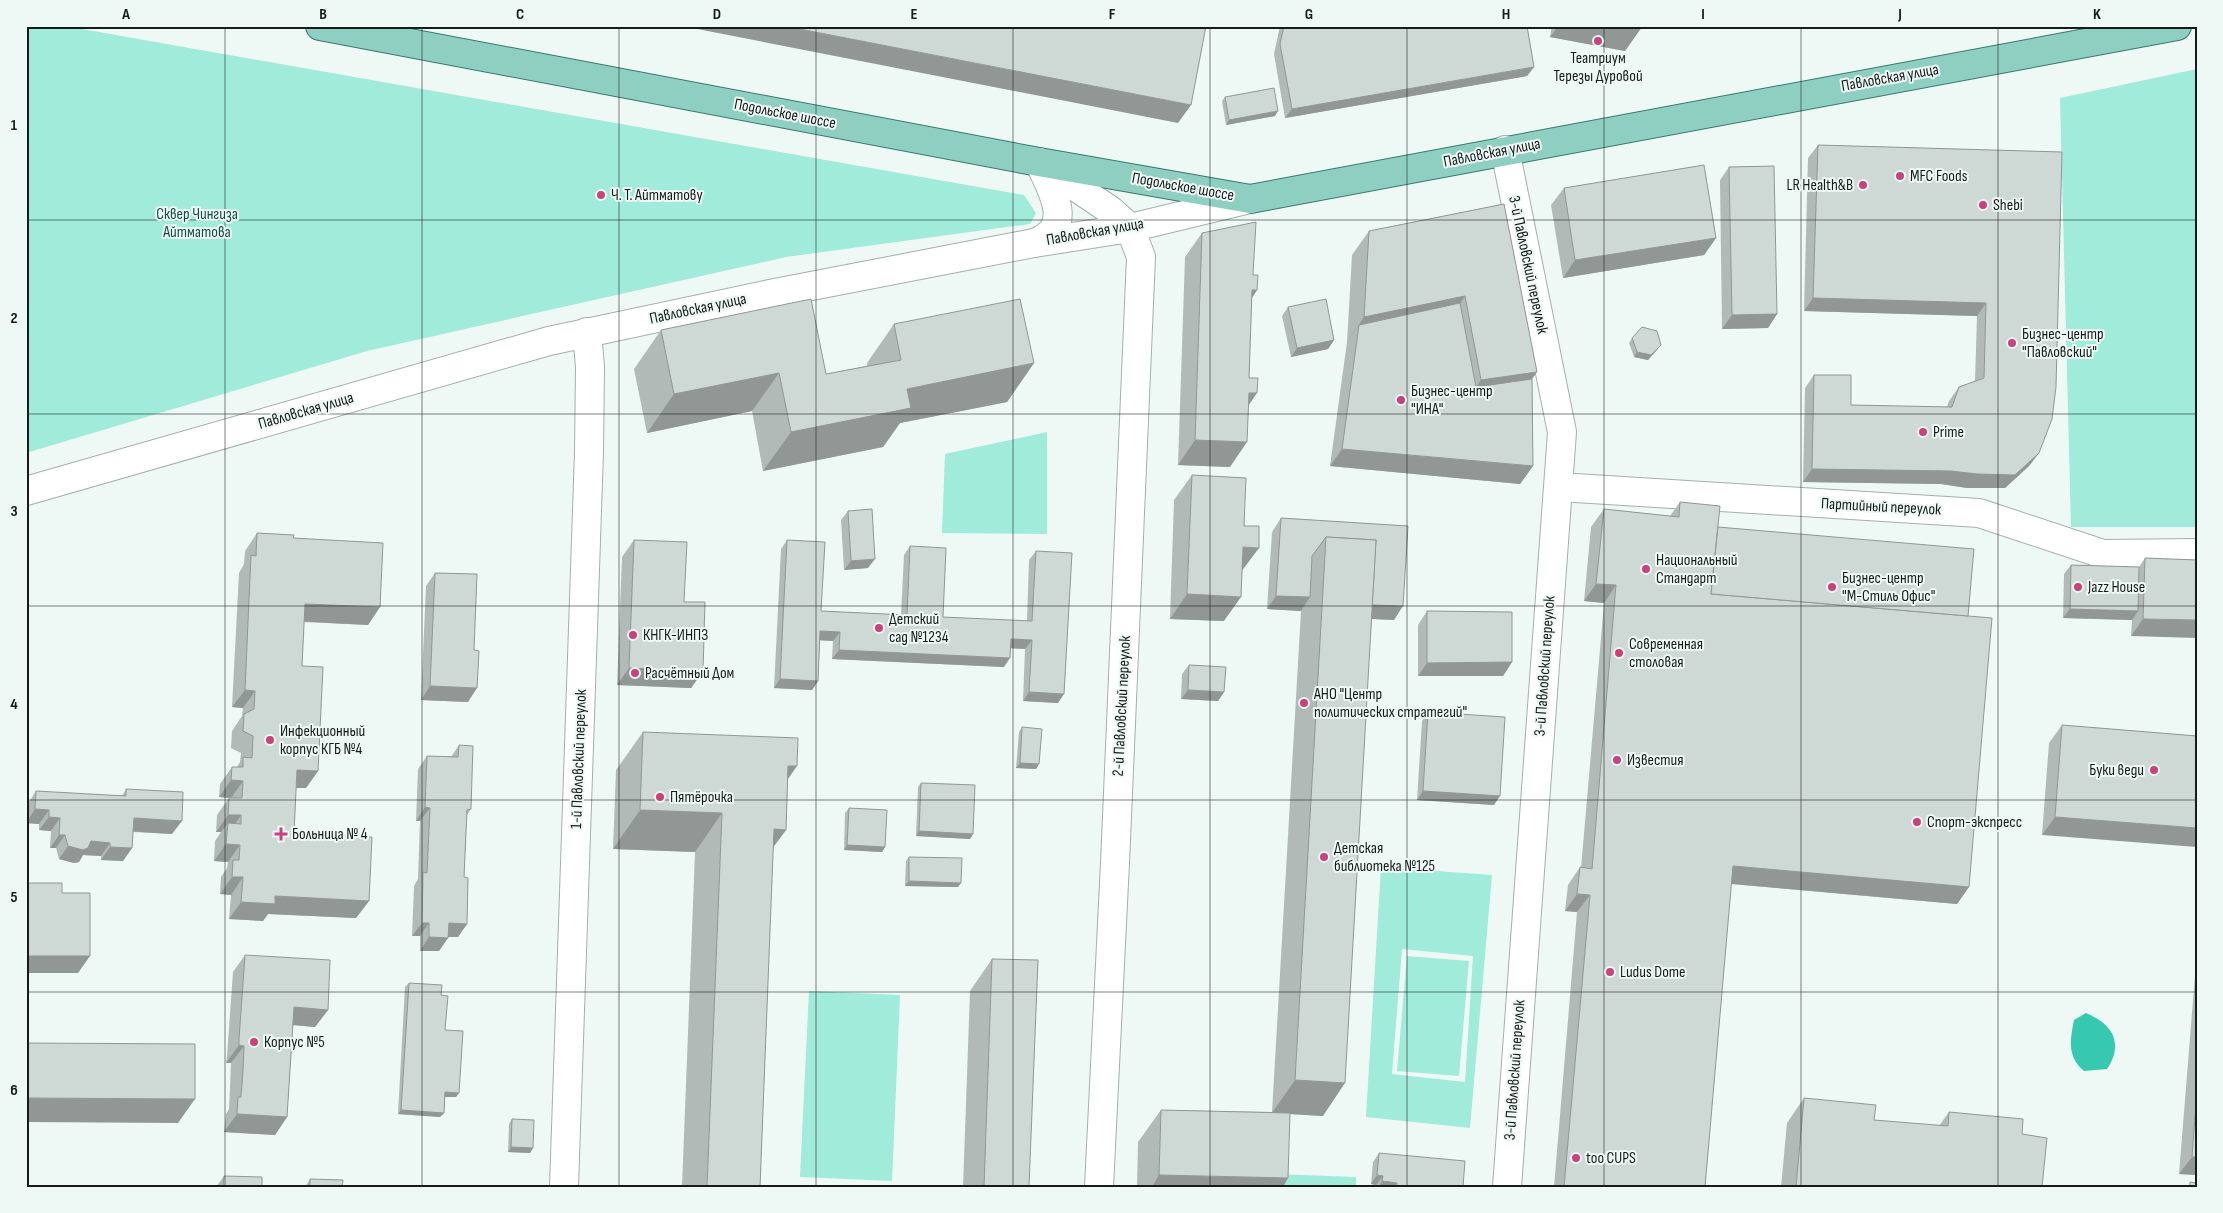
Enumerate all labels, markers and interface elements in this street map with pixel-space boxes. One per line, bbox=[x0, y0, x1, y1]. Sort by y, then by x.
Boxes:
text: A bbox=[121, 5, 130, 24]
text: B bbox=[319, 5, 327, 24]
text: C bbox=[516, 5, 524, 24]
text: D bbox=[713, 5, 721, 24]
text: E bbox=[911, 5, 918, 24]
text: F bbox=[1109, 5, 1116, 24]
text: G bbox=[1305, 5, 1313, 24]
text: H bbox=[1502, 5, 1510, 24]
text: I bbox=[1701, 5, 1705, 24]
text: J bbox=[1897, 5, 1902, 24]
text: K bbox=[2093, 5, 2101, 24]
marker: Театриум Терезы Дуровой bbox=[1592, 35, 1604, 47]
place label: Театриум Терезы Дуровой bbox=[1553, 49, 1643, 86]
street label: Павловская улица bbox=[1840, 60, 1940, 96]
street label: Подольское шоссе bbox=[732, 95, 838, 133]
text: 1 bbox=[11, 116, 18, 135]
street label: Павловская улица bbox=[1442, 134, 1542, 172]
place label: MFC Foods bbox=[1910, 167, 1968, 186]
street label: Подольское шоссе bbox=[1130, 169, 1236, 205]
marker: MFC Foods bbox=[1894, 170, 1906, 182]
place label: LR Health&B bbox=[1787, 176, 1853, 195]
marker: LR Health&B bbox=[1857, 179, 1869, 191]
place label: Ч. Т. Айтматову bbox=[611, 186, 703, 205]
marker: Ч. Т. Айтматову bbox=[595, 189, 607, 201]
street label: 3-й Павловский переулок bbox=[1504, 194, 1552, 337]
place label: Shebi bbox=[1993, 196, 2023, 215]
marker: Shebi bbox=[1977, 199, 1989, 211]
park label: Сквер Чингиза Айтматова bbox=[156, 205, 238, 242]
street label: Павловская улица bbox=[1045, 214, 1145, 250]
street label: Павловская улица bbox=[648, 289, 748, 329]
text: 2 bbox=[10, 309, 18, 328]
place label: Бизнес-центр "Павловский" bbox=[2022, 325, 2104, 362]
marker: Бизнес-центр "Павловский" bbox=[2006, 337, 2018, 349]
place label: Бизнес-центр "ИНА" bbox=[1411, 382, 1493, 419]
street label: Павловская улица bbox=[256, 388, 356, 434]
marker: Бизнес-центр "ИНА" bbox=[1395, 394, 1407, 406]
place label: Prime bbox=[1933, 423, 1964, 442]
marker: Prime bbox=[1917, 426, 1929, 438]
street label: Партийный переулок bbox=[1820, 494, 1943, 520]
text: 3 bbox=[10, 502, 18, 521]
place label: Национальный Стандарт bbox=[1656, 551, 1738, 588]
marker: Национальный Стандарт bbox=[1640, 563, 1652, 575]
place label: Бизнес-центр "М-Стиль Офис" bbox=[1842, 569, 1935, 606]
place label: Jazz House bbox=[2087, 578, 2145, 597]
marker: Бизнес-центр "М-Стиль Офис" bbox=[1826, 581, 1838, 593]
marker: Jazz House bbox=[2072, 581, 2084, 593]
street label: 3-й Павловский переулок bbox=[1531, 594, 1559, 737]
place label: Детский сад №1234 bbox=[889, 610, 949, 647]
marker: Детский сад №1234 bbox=[873, 622, 885, 634]
place label: КНГК-ИНПЗ bbox=[643, 626, 708, 645]
marker: КНГК-ИНПЗ bbox=[627, 629, 639, 641]
street label: 2-й Павловский переулок bbox=[1109, 634, 1135, 777]
place label: Современная столовая bbox=[1629, 635, 1703, 672]
marker: Современная столовая bbox=[1613, 647, 1625, 659]
place label: Расчётный Дом bbox=[645, 664, 734, 683]
marker: Расчётный Дом bbox=[629, 667, 641, 679]
place label: АНО "Центр политических стратегий" bbox=[1313, 685, 1467, 722]
street label: 1-й Павловский переулок bbox=[567, 688, 591, 829]
text: 4 bbox=[10, 695, 18, 714]
marker: АНО "Центр политических стратегий" bbox=[1298, 697, 1310, 709]
place label: Инфекционный корпус КГБ №4 bbox=[280, 722, 365, 759]
marker: Инфекционный корпус КГБ №4 bbox=[264, 734, 276, 746]
place label: Известия bbox=[1627, 751, 1684, 770]
marker: Известия bbox=[1611, 754, 1623, 766]
place label: Буки веди bbox=[2089, 761, 2144, 780]
marker: Буки веди bbox=[2148, 764, 2160, 776]
place label: Пятёрочка bbox=[670, 788, 733, 807]
marker: Пятёрочка bbox=[654, 791, 666, 803]
place label: Спорт-экспресс bbox=[1927, 813, 2022, 832]
marker: Спорт-экспресс bbox=[1911, 816, 1923, 828]
place label: Больница № 4 bbox=[292, 825, 368, 844]
marker: Больница № 4 bbox=[274, 827, 288, 841]
place label: Детская библиотека №125 bbox=[1334, 839, 1435, 876]
marker: Детская библиотека №125 bbox=[1318, 851, 1330, 863]
text: 5 bbox=[10, 888, 18, 907]
place label: Ludus Dome bbox=[1620, 963, 1685, 982]
marker: Ludus Dome bbox=[1604, 966, 1616, 978]
street label: 3-й Павловский переулок bbox=[1501, 998, 1529, 1141]
place label: Корпус №5 bbox=[264, 1033, 325, 1052]
marker: Корпус №5 bbox=[248, 1036, 260, 1048]
text: 6 bbox=[10, 1081, 18, 1100]
place label: too CUPS bbox=[1586, 1149, 1636, 1168]
marker: too CUPS bbox=[1570, 1152, 1582, 1164]

